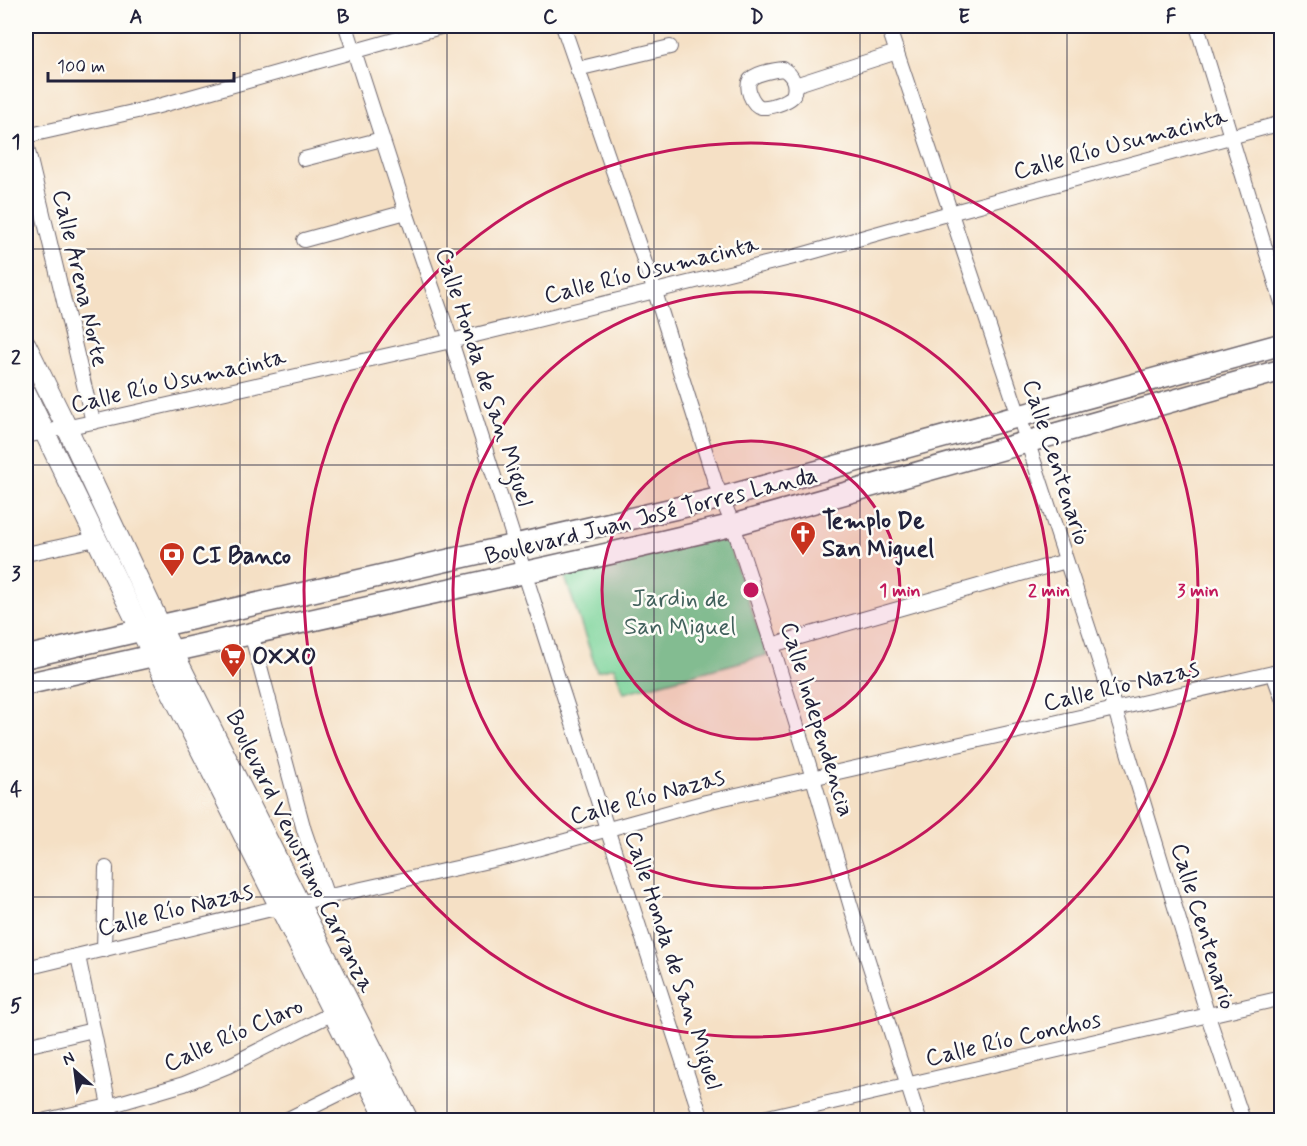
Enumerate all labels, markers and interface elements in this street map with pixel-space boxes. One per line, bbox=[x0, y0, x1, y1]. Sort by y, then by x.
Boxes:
text: A bbox=[129, 4, 143, 31]
text: B bbox=[337, 4, 350, 31]
text: C bbox=[543, 4, 558, 31]
text: D bbox=[750, 4, 764, 31]
text: E bbox=[958, 4, 970, 31]
text: F bbox=[1166, 4, 1177, 31]
scale bar bbox=[48, 45, 234, 83]
text: 100 m bbox=[57, 55, 105, 79]
street label: Calle Río Usumacinta bbox=[1010, 101, 1231, 188]
text: 1 bbox=[12, 129, 20, 156]
street label: Calle Arena Norte bbox=[44, 187, 115, 370]
street label: Calle Río Usumacinta bbox=[541, 229, 762, 312]
street label: Calle Honda de San Miguel bbox=[424, 244, 540, 512]
street label: Calle Río Usumacinta bbox=[68, 341, 290, 421]
text: 2 bbox=[11, 345, 21, 372]
street label: Calle Centenario bbox=[1014, 376, 1097, 549]
street label: Boulevard Juan José Torres Landa bbox=[482, 460, 821, 573]
place label: Templo De San Miguel bbox=[822, 506, 934, 566]
church icon: Templo De San Miguel bbox=[788, 519, 818, 557]
bank icon: CI Banco bbox=[157, 540, 187, 578]
place label: CI Banco bbox=[192, 541, 291, 572]
text: 3 bbox=[11, 561, 21, 588]
text: 1 min bbox=[879, 579, 921, 603]
text: 2 min bbox=[1028, 579, 1070, 603]
text: 3 min bbox=[1177, 579, 1219, 603]
centre of rings bbox=[741, 580, 761, 600]
park label: Jardin de San Miguel bbox=[624, 584, 736, 643]
street label: Calle Independencia bbox=[772, 618, 861, 821]
supermarket icon: OXXO bbox=[218, 641, 248, 679]
place label: OXXO bbox=[252, 642, 316, 673]
street label: Calle Río Nazas bbox=[1040, 653, 1202, 719]
street label: Boulevard Venustiano Carranza bbox=[218, 705, 382, 999]
street label: Calle Río Nazas bbox=[566, 762, 728, 833]
text: 4 bbox=[10, 777, 22, 804]
street label: Calle Honda de San Miguel bbox=[613, 827, 729, 1095]
street label: Calle Centenario bbox=[1163, 839, 1243, 1013]
street label: Calle Río Nazas bbox=[94, 876, 256, 945]
street label: Calle Río Claro bbox=[159, 991, 308, 1080]
text: 5 bbox=[10, 993, 22, 1020]
street label: Calle Río Conchos bbox=[923, 1004, 1104, 1075]
north arrow bbox=[45, 1041, 105, 1101]
text: N bbox=[59, 1047, 78, 1071]

